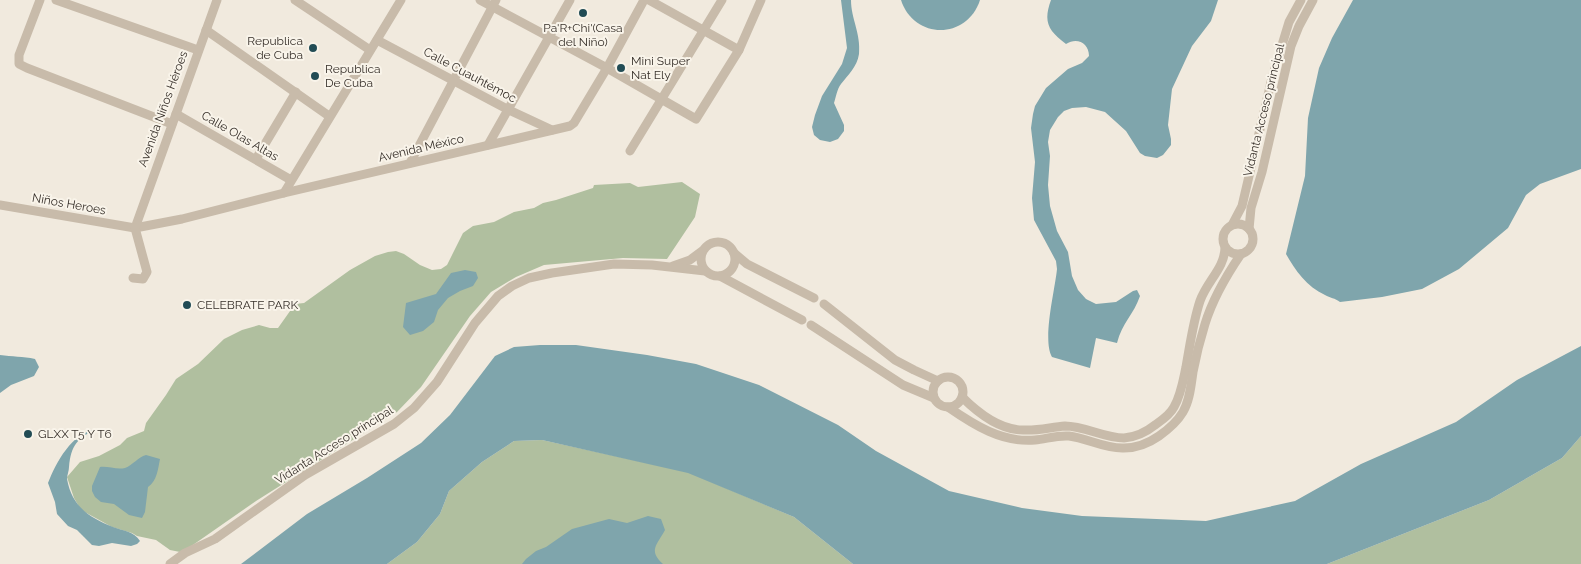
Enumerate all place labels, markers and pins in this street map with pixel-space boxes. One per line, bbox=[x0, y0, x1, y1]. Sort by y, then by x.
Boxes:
marker: Pa'R+Chi'(Casa del Niño) bbox=[577, 7, 589, 19]
place label: Pa'R+Chi'(Casa del Niño) bbox=[543, 21, 623, 49]
place label: Republica de Cuba bbox=[247, 34, 303, 62]
marker: Republica de Cuba bbox=[307, 42, 319, 54]
place label: Mini Super Nat Ely bbox=[631, 54, 691, 82]
place label: Republica De Cuba bbox=[325, 62, 381, 90]
marker: Mini Super Nat Ely bbox=[615, 62, 627, 74]
marker: Republica De Cuba bbox=[309, 70, 321, 82]
place label: CELEBRATE PARK bbox=[197, 298, 298, 312]
marker: CELEBRATE PARK bbox=[181, 299, 193, 311]
place label: GLXX T5 Y T6 bbox=[38, 427, 112, 441]
marker: GLXX T5 Y T6 bbox=[22, 428, 34, 440]

